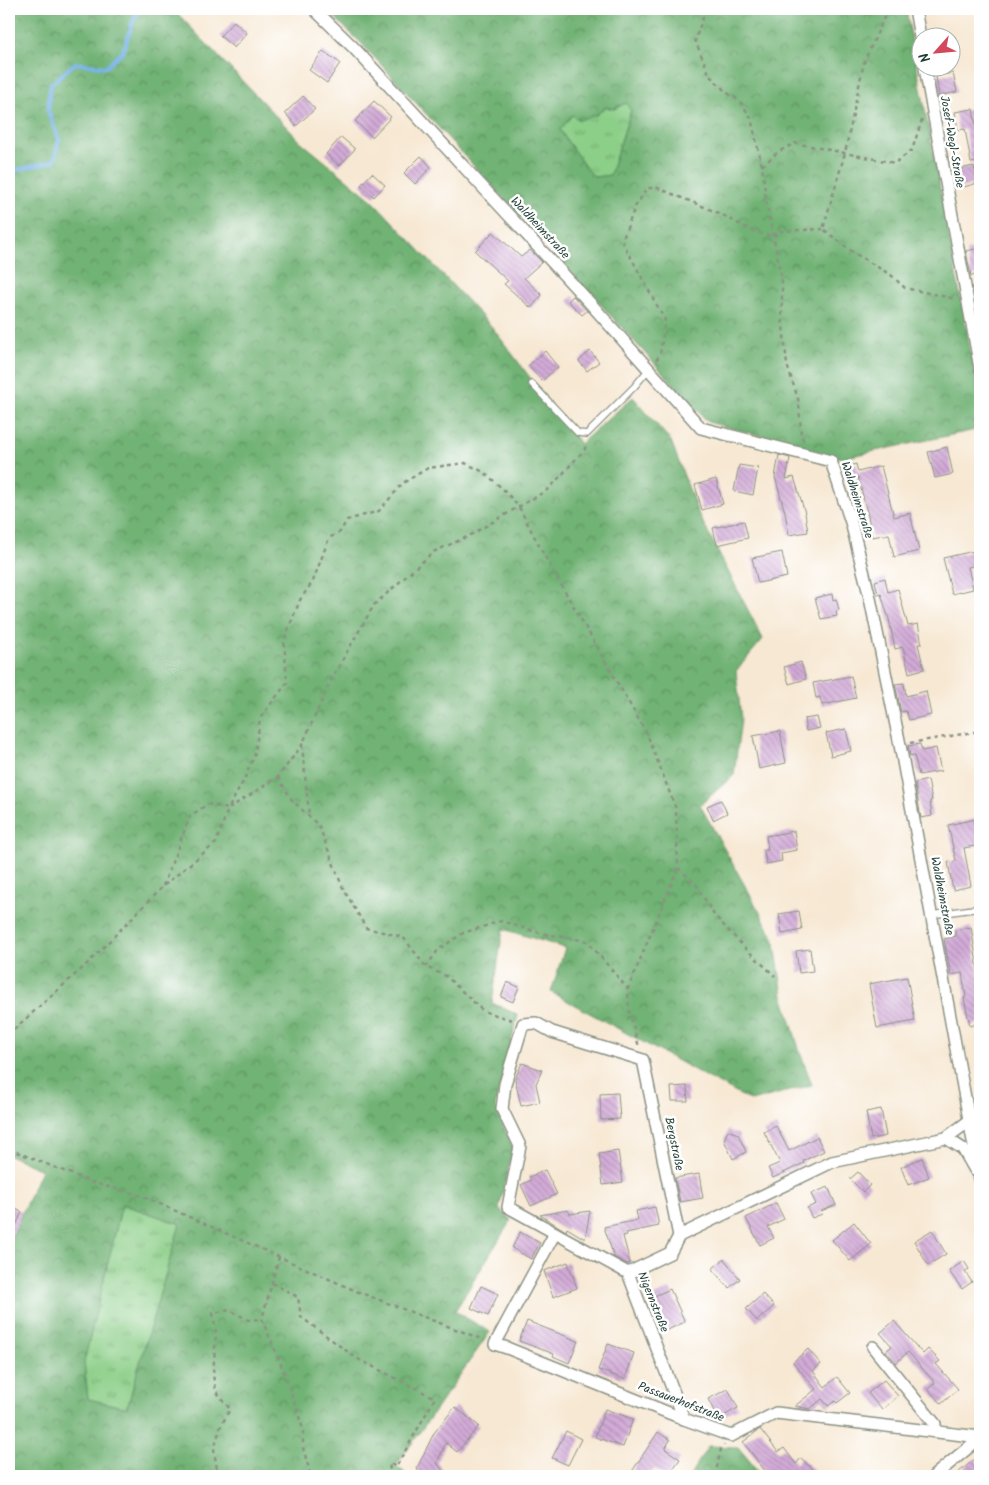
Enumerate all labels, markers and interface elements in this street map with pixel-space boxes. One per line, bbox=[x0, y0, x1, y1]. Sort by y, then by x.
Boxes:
north arrow bbox=[912, 28, 962, 78]
text: N bbox=[913, 48, 937, 66]
street label: Josef-Wegl-Straße bbox=[935, 94, 970, 190]
street label: Waldheimstraße bbox=[506, 192, 575, 264]
street label: Waldheimstraße bbox=[836, 459, 879, 542]
street label: Waldheimstraße bbox=[925, 855, 959, 938]
street label: Bergstraße bbox=[659, 1115, 689, 1173]
street label: Nigernstraße bbox=[632, 1269, 674, 1336]
street label: Passauerhofstraße bbox=[635, 1377, 728, 1427]

